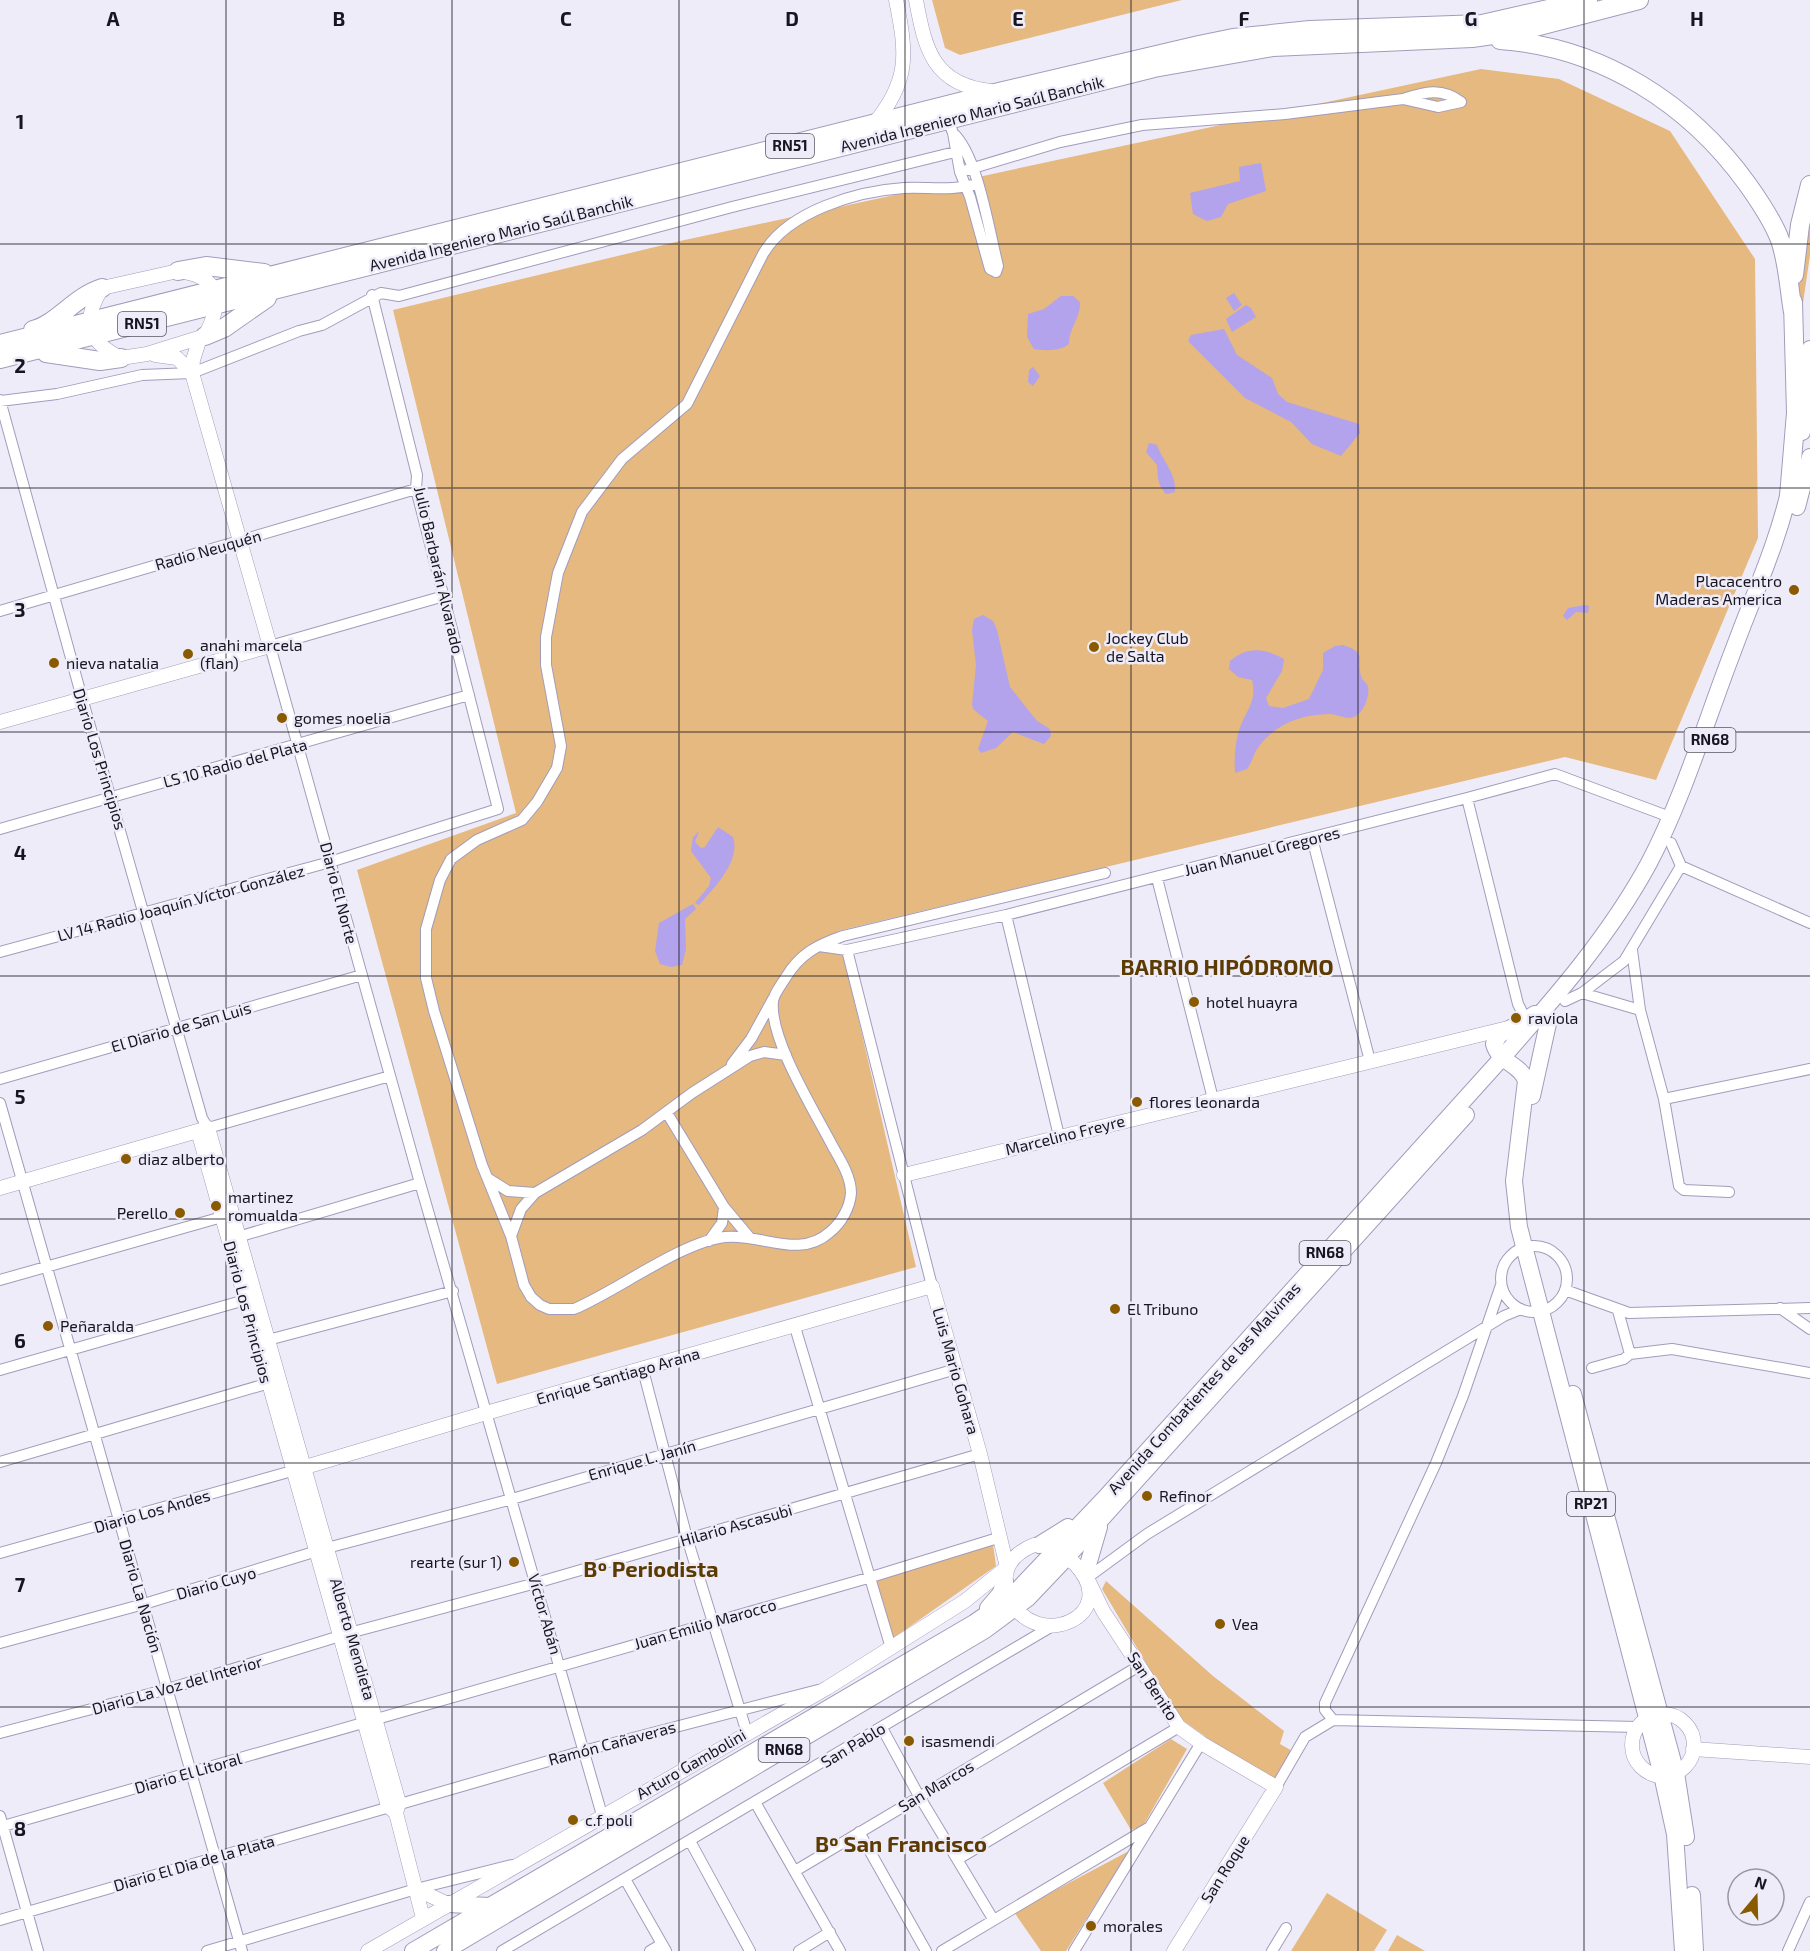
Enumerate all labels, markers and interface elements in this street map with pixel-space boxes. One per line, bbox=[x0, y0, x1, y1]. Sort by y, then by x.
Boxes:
text: A bbox=[106, 6, 120, 30]
text: B bbox=[333, 6, 345, 30]
text: C bbox=[560, 6, 572, 30]
text: D bbox=[785, 6, 799, 30]
text: E bbox=[1012, 6, 1024, 30]
text: F bbox=[1238, 6, 1250, 30]
text: G bbox=[1465, 6, 1477, 30]
text: H bbox=[1690, 6, 1704, 30]
street label: Avenida Ingeniero Mario Saúl Banchik bbox=[838, 72, 1106, 156]
text: 1 bbox=[16, 109, 24, 133]
road number: RN51 bbox=[766, 134, 814, 158]
street label: Avenida Ingeniero Mario Saúl Banchik bbox=[367, 191, 635, 275]
road number: RN51 bbox=[118, 312, 166, 336]
text: 2 bbox=[14, 353, 26, 377]
street label: Julio Barbarán Alvarado bbox=[411, 484, 468, 656]
street label: Radio Neuquén bbox=[153, 525, 263, 574]
place label: Placacentro Maderas America bbox=[1655, 571, 1782, 608]
marker: Placacentro Maderas America bbox=[1787, 583, 1801, 597]
text: 3 bbox=[14, 597, 26, 621]
place label: Jockey Club de Salta bbox=[1106, 628, 1189, 665]
place label: anahi marcela (flan) bbox=[200, 635, 303, 672]
marker: Jockey Club de Salta bbox=[1087, 640, 1101, 654]
marker: anahi marcela (flan) bbox=[181, 647, 195, 661]
place label: nieva natalia bbox=[66, 653, 159, 672]
marker: nieva natalia bbox=[47, 656, 61, 670]
street label: Diario Los Principios bbox=[70, 686, 131, 832]
place label: gomes noelia bbox=[294, 708, 391, 727]
marker: gomes noelia bbox=[275, 711, 289, 725]
road number: RN68 bbox=[1684, 728, 1736, 752]
street label: LS 10 Radio del Plata bbox=[161, 734, 309, 791]
street label: Juan Manuel Gregores bbox=[1182, 822, 1342, 879]
text: 4 bbox=[14, 840, 27, 864]
street label: Diario El Norte bbox=[317, 840, 362, 946]
street label: LV 14 Radio Joaquín Víctor González bbox=[55, 860, 307, 945]
district label: BARRIO HIPÓDROMO bbox=[1120, 953, 1334, 979]
place label: hotel huayra bbox=[1206, 992, 1298, 1011]
marker: hotel huayra bbox=[1187, 995, 1201, 1009]
street label: El Diario de San Luis bbox=[109, 997, 253, 1056]
place label: raviola bbox=[1528, 1008, 1578, 1027]
marker: raviola bbox=[1509, 1011, 1523, 1025]
text: 5 bbox=[14, 1084, 26, 1108]
place label: flores leonarda bbox=[1149, 1092, 1260, 1111]
marker: flores leonarda bbox=[1130, 1095, 1144, 1109]
street label: Marcelino Freyre bbox=[1003, 1110, 1127, 1159]
place label: diaz alberto bbox=[138, 1149, 225, 1168]
marker: diaz alberto bbox=[119, 1152, 133, 1166]
place label: martinez romualda bbox=[228, 1187, 298, 1224]
marker: martinez romualda bbox=[209, 1199, 223, 1213]
place label: Perello bbox=[117, 1203, 168, 1222]
marker: Perello bbox=[173, 1206, 187, 1220]
street label: Diario Los Principios bbox=[220, 1239, 277, 1385]
road number: RN68 bbox=[1300, 1241, 1350, 1265]
street label: Avenida Combatientes de las Malvinas bbox=[1103, 1278, 1304, 1497]
place label: El Tribuno bbox=[1127, 1299, 1198, 1318]
marker: El Tribuno bbox=[1108, 1302, 1122, 1316]
street label: Luis Mario Gohara bbox=[929, 1305, 984, 1437]
place label: Peñaralda bbox=[60, 1316, 134, 1335]
marker: Peñaralda bbox=[41, 1319, 55, 1333]
text: 6 bbox=[14, 1328, 26, 1352]
street label: Enrique Santiago Arana bbox=[534, 1343, 702, 1408]
street label: Enrique L. Janín bbox=[586, 1435, 698, 1484]
street label: Diario Los Andes bbox=[91, 1485, 212, 1536]
place label: Refinor bbox=[1159, 1486, 1212, 1505]
marker: Refinor bbox=[1140, 1489, 1154, 1503]
road number: RP21 bbox=[1567, 1492, 1615, 1516]
street label: Hilario Ascasubi bbox=[678, 1499, 794, 1550]
street label: Diario La Nación bbox=[116, 1537, 167, 1655]
place label: rearte (sur 1) bbox=[410, 1552, 502, 1571]
marker: rearte (sur 1) bbox=[507, 1555, 521, 1569]
district label: Bº Periodista bbox=[583, 1555, 719, 1581]
street label: Diario Cuyo bbox=[174, 1562, 258, 1603]
street label: Víctor Abán bbox=[525, 1571, 566, 1656]
text: 7 bbox=[15, 1572, 26, 1596]
street label: Alberto Mendieta bbox=[327, 1576, 380, 1702]
street label: Juan Emilio Marocco bbox=[632, 1594, 778, 1653]
place label: Vea bbox=[1232, 1614, 1259, 1633]
marker: Vea bbox=[1213, 1617, 1227, 1631]
street label: San Benito bbox=[1124, 1648, 1183, 1723]
street label: Diario La Voz del Interior bbox=[90, 1651, 265, 1718]
street label: Ramón Cañaveras bbox=[546, 1716, 678, 1769]
street label: San Pablo bbox=[817, 1718, 888, 1771]
street label: Arturo Gambolini bbox=[633, 1724, 749, 1803]
place label: isasmendi bbox=[921, 1731, 995, 1750]
marker: isasmendi bbox=[902, 1734, 916, 1748]
road number: RN68 bbox=[758, 1738, 810, 1762]
street label: Diario El Litoral bbox=[132, 1748, 244, 1797]
street label: San Marcos bbox=[895, 1756, 977, 1815]
place label: c.f poli bbox=[585, 1810, 633, 1829]
marker: c.f poli bbox=[566, 1813, 580, 1827]
text: 8 bbox=[14, 1816, 26, 1840]
street label: Diario El Dia de la Plata bbox=[111, 1830, 277, 1895]
district label: Bº San Francisco bbox=[815, 1830, 987, 1856]
street label: San Roque bbox=[1196, 1831, 1253, 1906]
north arrow bbox=[1726, 1867, 1786, 1927]
text: N bbox=[1752, 1871, 1770, 1893]
place label: morales bbox=[1103, 1916, 1163, 1935]
marker: morales bbox=[1084, 1919, 1098, 1933]

